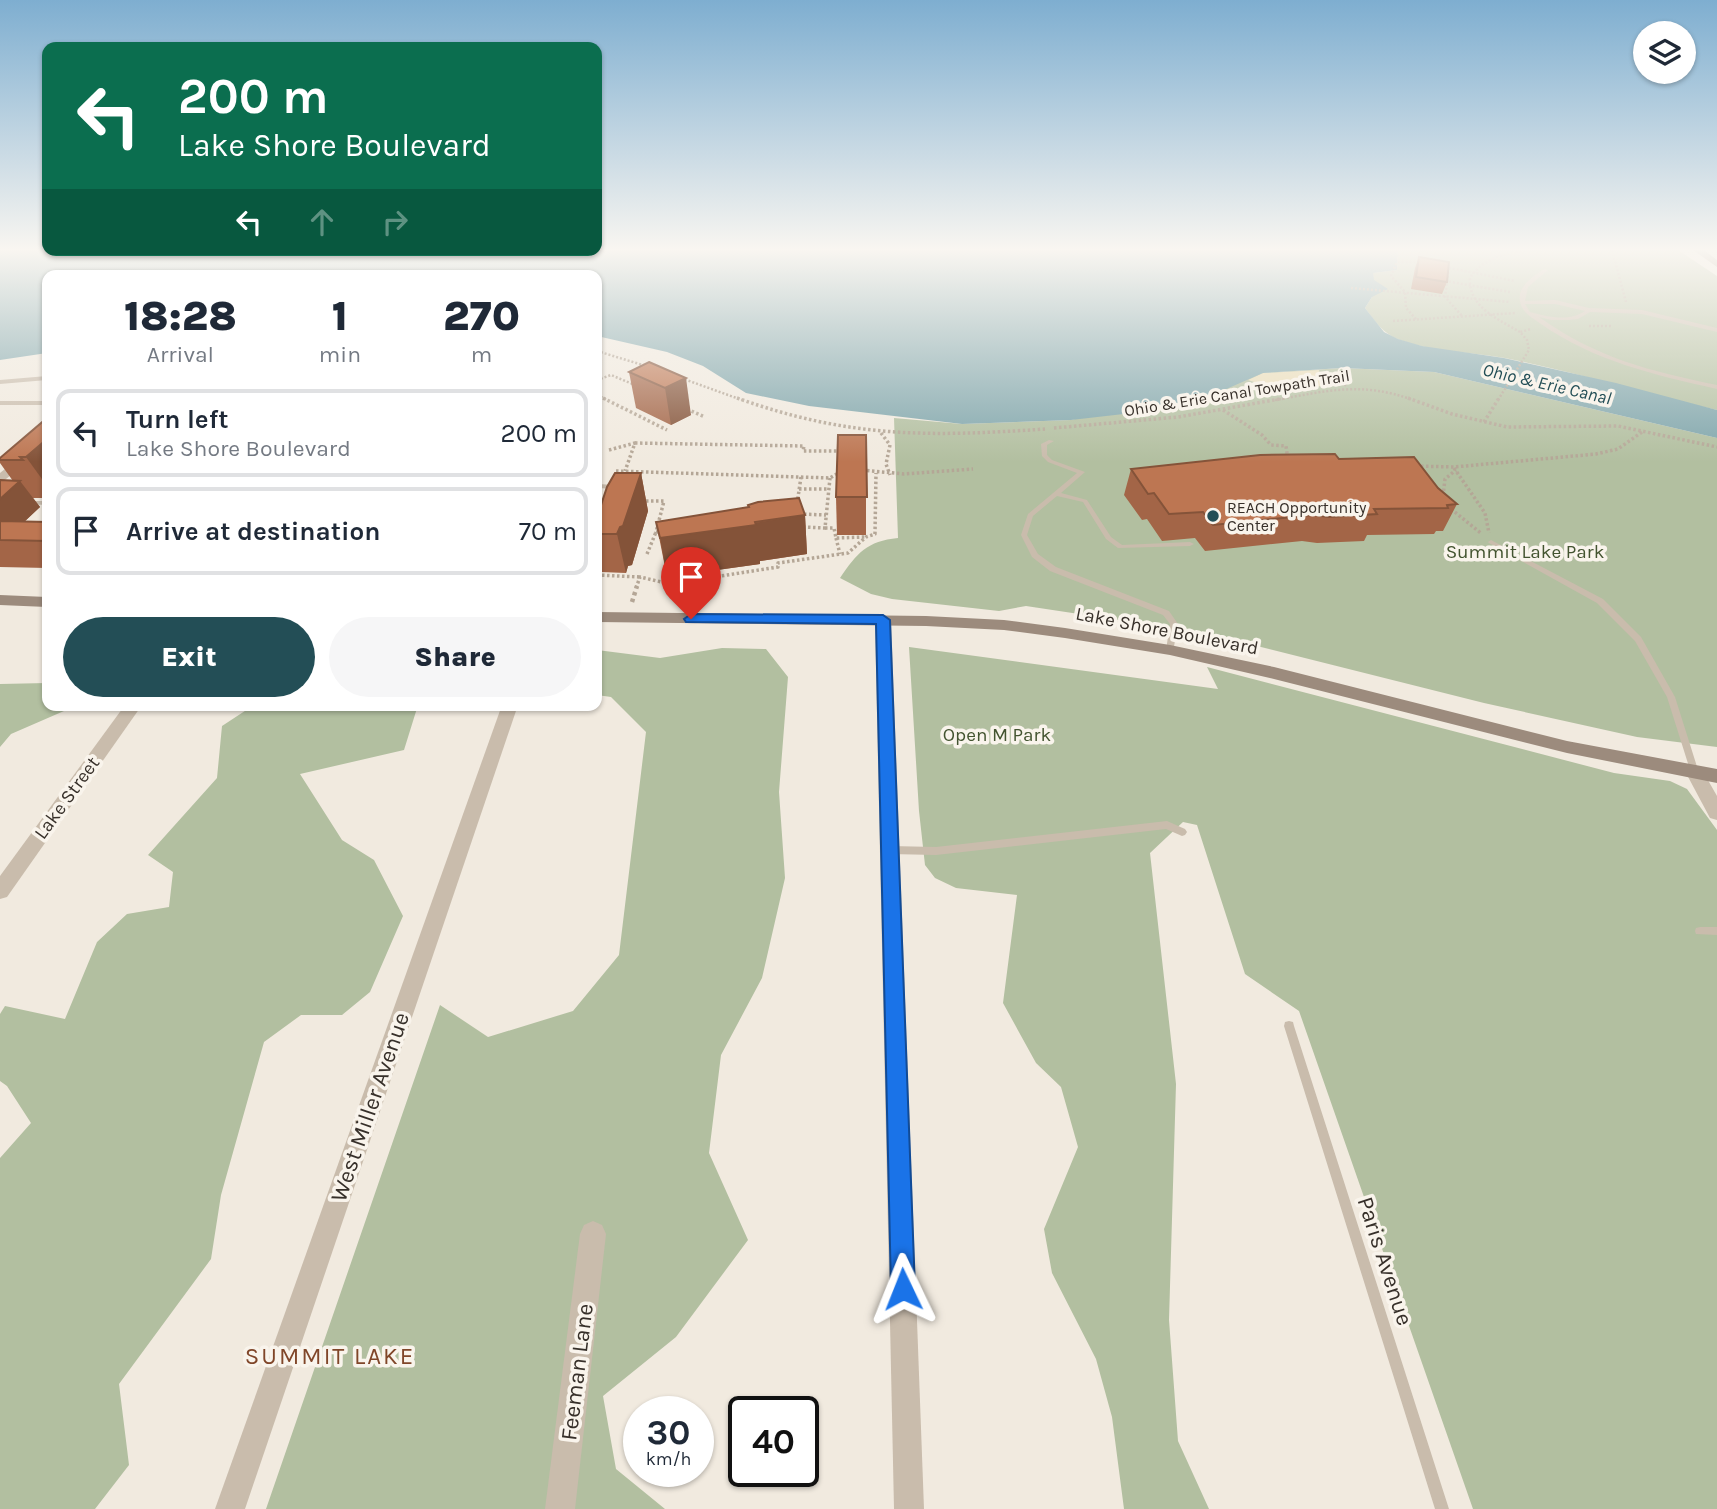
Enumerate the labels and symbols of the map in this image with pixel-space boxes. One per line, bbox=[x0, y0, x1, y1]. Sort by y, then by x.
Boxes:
water label: Ohio & Erie Canal bbox=[1481, 359, 1614, 410]
street label: Ohio & Erie Canal Towpath Trail bbox=[1123, 366, 1351, 420]
place label: REACH Opportunity Center bbox=[1227, 498, 1367, 535]
marker: REACH Opportunity Center bbox=[1205, 508, 1221, 524]
park label: Summit Lake Park bbox=[1446, 541, 1605, 563]
pin bbox=[661, 547, 721, 619]
street label: Lake Shore Boulevard bbox=[1074, 602, 1260, 660]
park label: Open M Park bbox=[943, 724, 1051, 746]
street label: Lake Street bbox=[30, 753, 104, 843]
street label: West Miller Avenue bbox=[325, 1009, 415, 1205]
street label: Paris Avenue bbox=[1351, 1193, 1419, 1329]
position arrow bbox=[866, 1252, 940, 1326]
street label: Feeman Lane bbox=[555, 1302, 599, 1442]
district label: SUMMIT LAKE bbox=[245, 1342, 415, 1370]
speed limit sign: 40 bbox=[728, 1396, 819, 1487]

